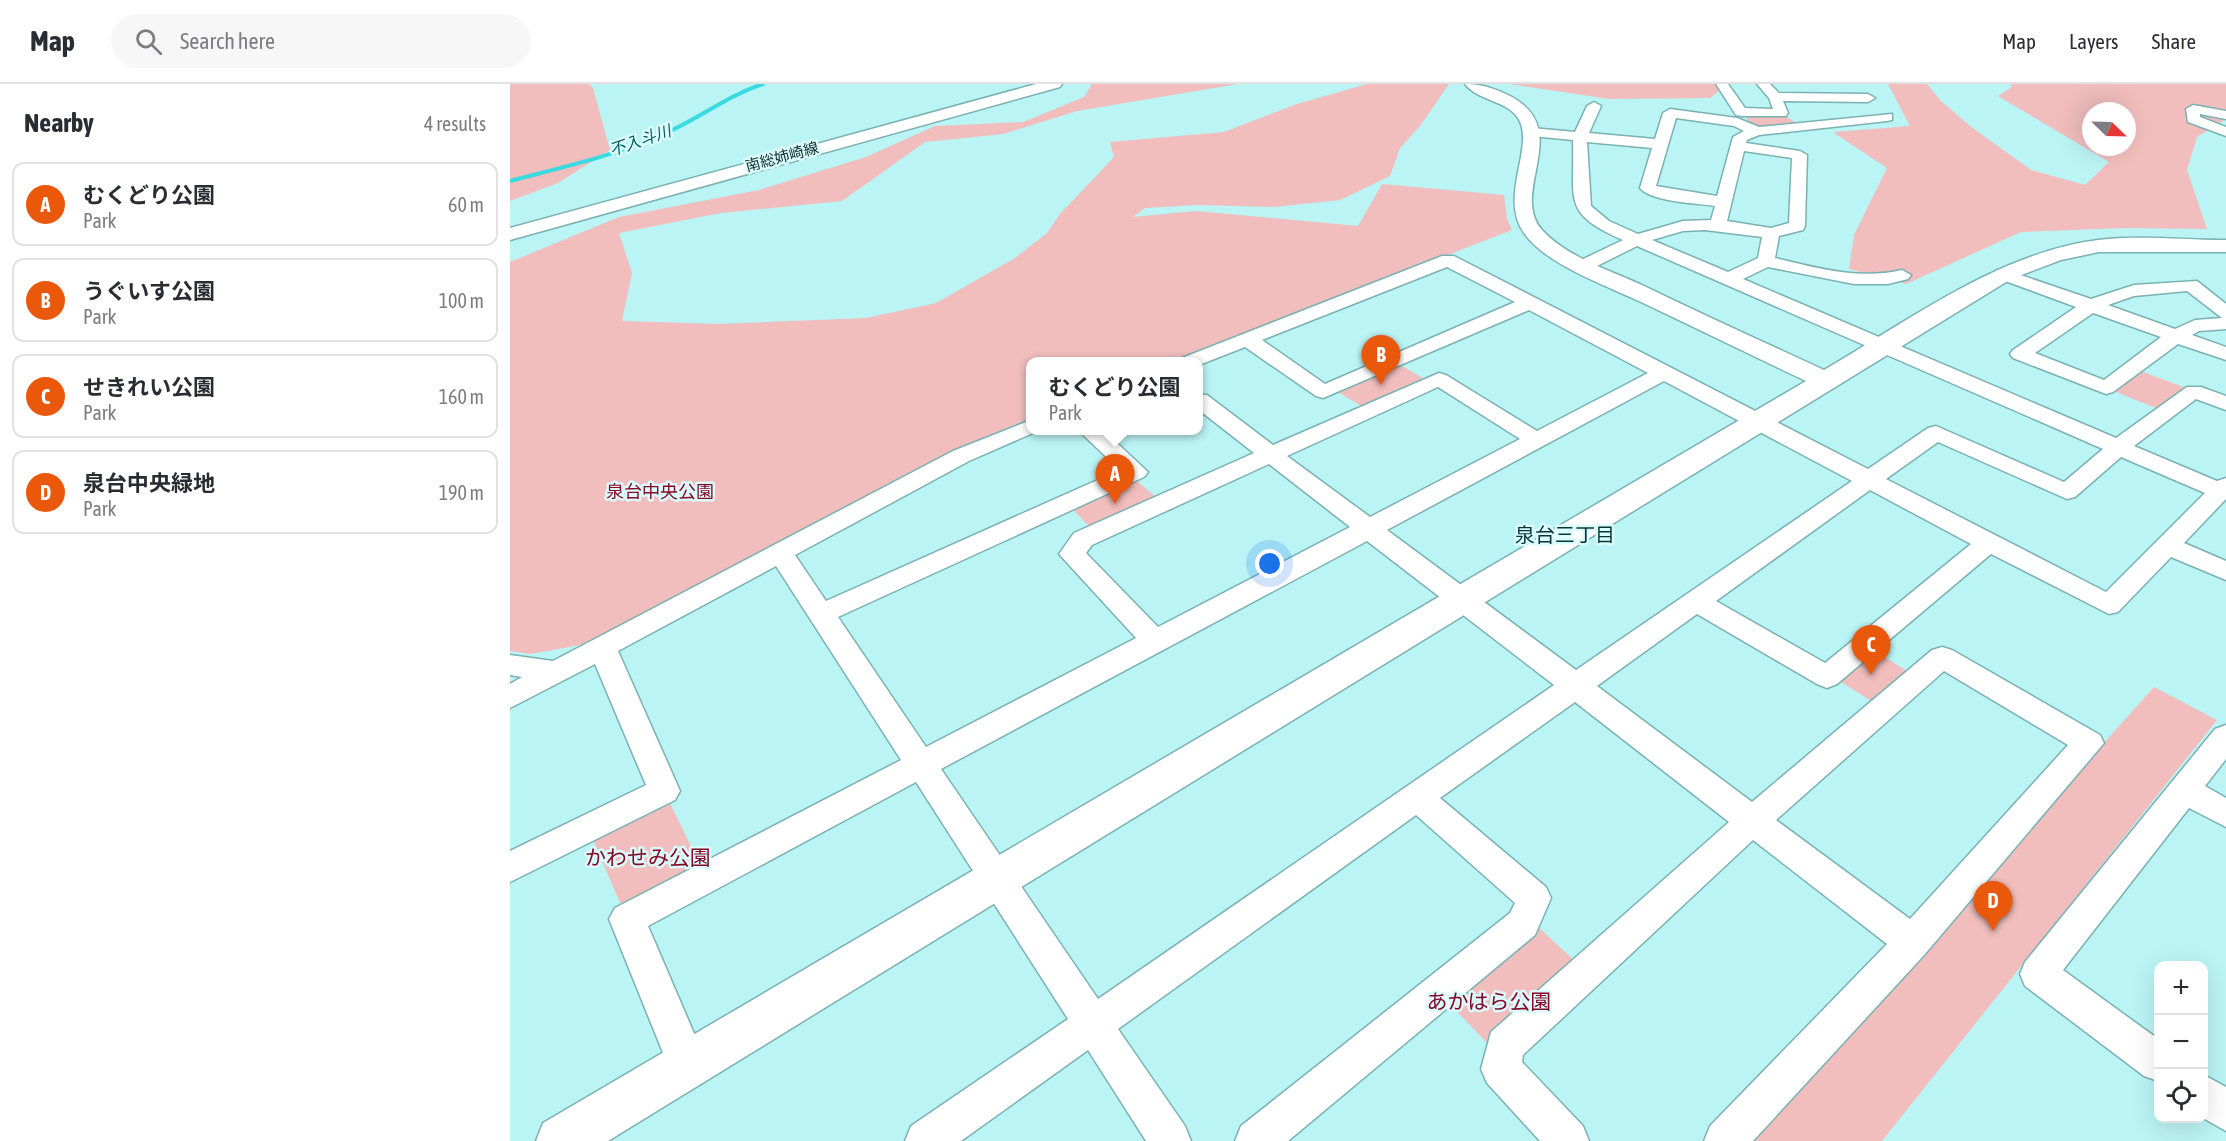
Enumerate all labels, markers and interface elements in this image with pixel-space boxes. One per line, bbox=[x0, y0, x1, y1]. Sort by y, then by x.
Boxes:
search box bbox=[111, 14, 531, 68]
text: Map bbox=[30, 25, 75, 57]
icon: search bbox=[132, 25, 165, 58]
text: Search here bbox=[180, 28, 275, 54]
text: Map bbox=[2002, 29, 2036, 53]
text: Layers bbox=[2069, 29, 2119, 53]
text: Share bbox=[2152, 29, 2196, 53]
north arrow bbox=[2082, 102, 2136, 156]
text: Nearby bbox=[24, 108, 94, 138]
text: 4 results bbox=[424, 112, 486, 135]
water label: 不入斗川 bbox=[607, 120, 675, 159]
street label: 南総姉崎線 bbox=[743, 139, 820, 174]
text: むくどり公園 bbox=[83, 182, 215, 208]
text: A bbox=[41, 193, 50, 216]
text: 60 m bbox=[448, 193, 484, 216]
text: Park bbox=[83, 209, 116, 232]
text: うぐいす公園 bbox=[83, 278, 215, 304]
text: B bbox=[41, 289, 50, 312]
text: 100 m bbox=[439, 289, 484, 312]
text: Park bbox=[83, 305, 116, 328]
pin: B bbox=[1362, 336, 1400, 385]
popup bbox=[1026, 357, 1203, 435]
text: せきれい公園 bbox=[83, 374, 215, 400]
text: むくどり公園 bbox=[1048, 374, 1181, 400]
text: C bbox=[41, 385, 50, 408]
text: 160 m bbox=[439, 385, 484, 408]
text: Park bbox=[83, 401, 116, 424]
text: Park bbox=[1048, 401, 1082, 424]
pin: A bbox=[1096, 454, 1134, 504]
text: 泉台中央緑地 bbox=[83, 470, 215, 496]
text: D bbox=[40, 481, 51, 504]
text: 190 m bbox=[439, 481, 484, 504]
park label: 泉台中央公園 bbox=[606, 481, 714, 502]
text: Park bbox=[83, 497, 116, 520]
district label: 泉台三丁目 bbox=[1515, 523, 1615, 546]
your location bbox=[1255, 549, 1284, 578]
pin: C bbox=[1852, 626, 1890, 675]
park label: かわせみ公園 bbox=[585, 845, 711, 869]
pin: D bbox=[1974, 882, 2012, 931]
map controls bbox=[2154, 961, 2208, 1123]
button: + bbox=[2154, 961, 2208, 1015]
park label: あかはら公園 bbox=[1426, 989, 1552, 1013]
button: − bbox=[2154, 1015, 2208, 1069]
button: locate bbox=[2154, 1069, 2208, 1123]

